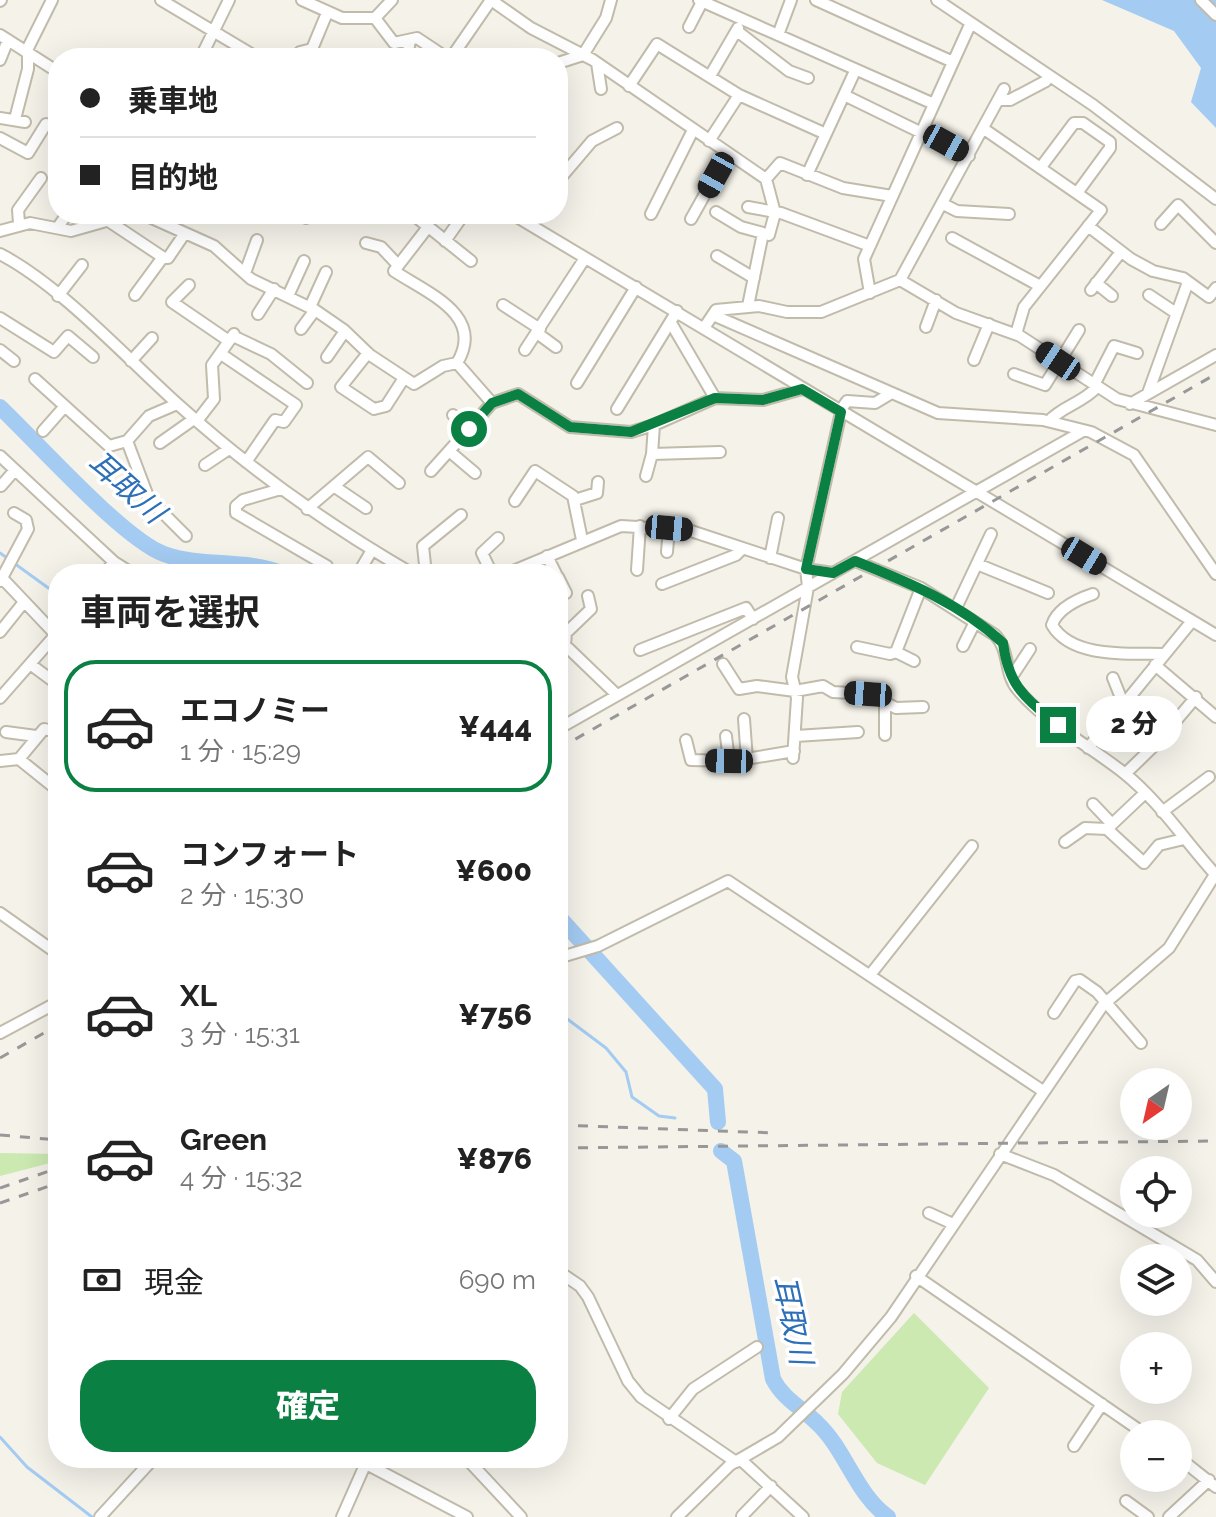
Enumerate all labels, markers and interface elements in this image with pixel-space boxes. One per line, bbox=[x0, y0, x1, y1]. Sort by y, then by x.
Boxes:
text: 乗車地 bbox=[128, 83, 218, 118]
car bbox=[919, 121, 973, 165]
car bbox=[694, 148, 738, 202]
text: 目的地 bbox=[128, 160, 218, 195]
car bbox=[1031, 338, 1085, 384]
route start bbox=[451, 411, 487, 447]
water label: 耳取川 bbox=[82, 444, 174, 532]
car bbox=[644, 514, 694, 542]
car bbox=[1057, 533, 1111, 579]
text: 車両を選択 bbox=[80, 591, 260, 633]
car bbox=[843, 680, 893, 708]
icon: car bbox=[84, 690, 156, 762]
text: エコノミー bbox=[180, 693, 330, 728]
callout: 2 分 bbox=[1086, 697, 1182, 753]
route end bbox=[1040, 707, 1076, 743]
text: ¥444 bbox=[458, 709, 532, 744]
text: 2 分 bbox=[1110, 709, 1158, 739]
text: 1 分 · 15:29 bbox=[180, 736, 301, 766]
car bbox=[705, 749, 753, 773]
icon: car bbox=[84, 834, 156, 906]
text: コンフォート bbox=[180, 837, 359, 872]
text: ¥600 bbox=[455, 853, 532, 888]
text: 2 分 · 15:30 bbox=[180, 880, 304, 910]
icon: car bbox=[84, 978, 156, 1050]
text: XL bbox=[180, 978, 217, 1013]
text: ¥756 bbox=[458, 997, 532, 1032]
text: 3 分 · 15:31 bbox=[180, 1019, 300, 1049]
north arrow bbox=[1120, 1068, 1192, 1140]
map controls bbox=[1120, 1068, 1192, 1492]
icon: car bbox=[84, 1122, 156, 1194]
text: Green bbox=[180, 1122, 267, 1157]
text: ¥876 bbox=[456, 1141, 532, 1176]
button: locate bbox=[1120, 1156, 1192, 1228]
text: 4 分 · 15:32 bbox=[180, 1163, 303, 1193]
button: layers bbox=[1120, 1244, 1192, 1316]
icon: cash bbox=[80, 1258, 124, 1302]
text: 現金 bbox=[144, 1265, 204, 1300]
text: 690 m bbox=[459, 1265, 536, 1295]
water label: 耳取川 bbox=[767, 1272, 820, 1371]
button: + bbox=[1120, 1332, 1192, 1404]
button: 確定 bbox=[80, 1360, 536, 1452]
button: − bbox=[1120, 1420, 1192, 1492]

